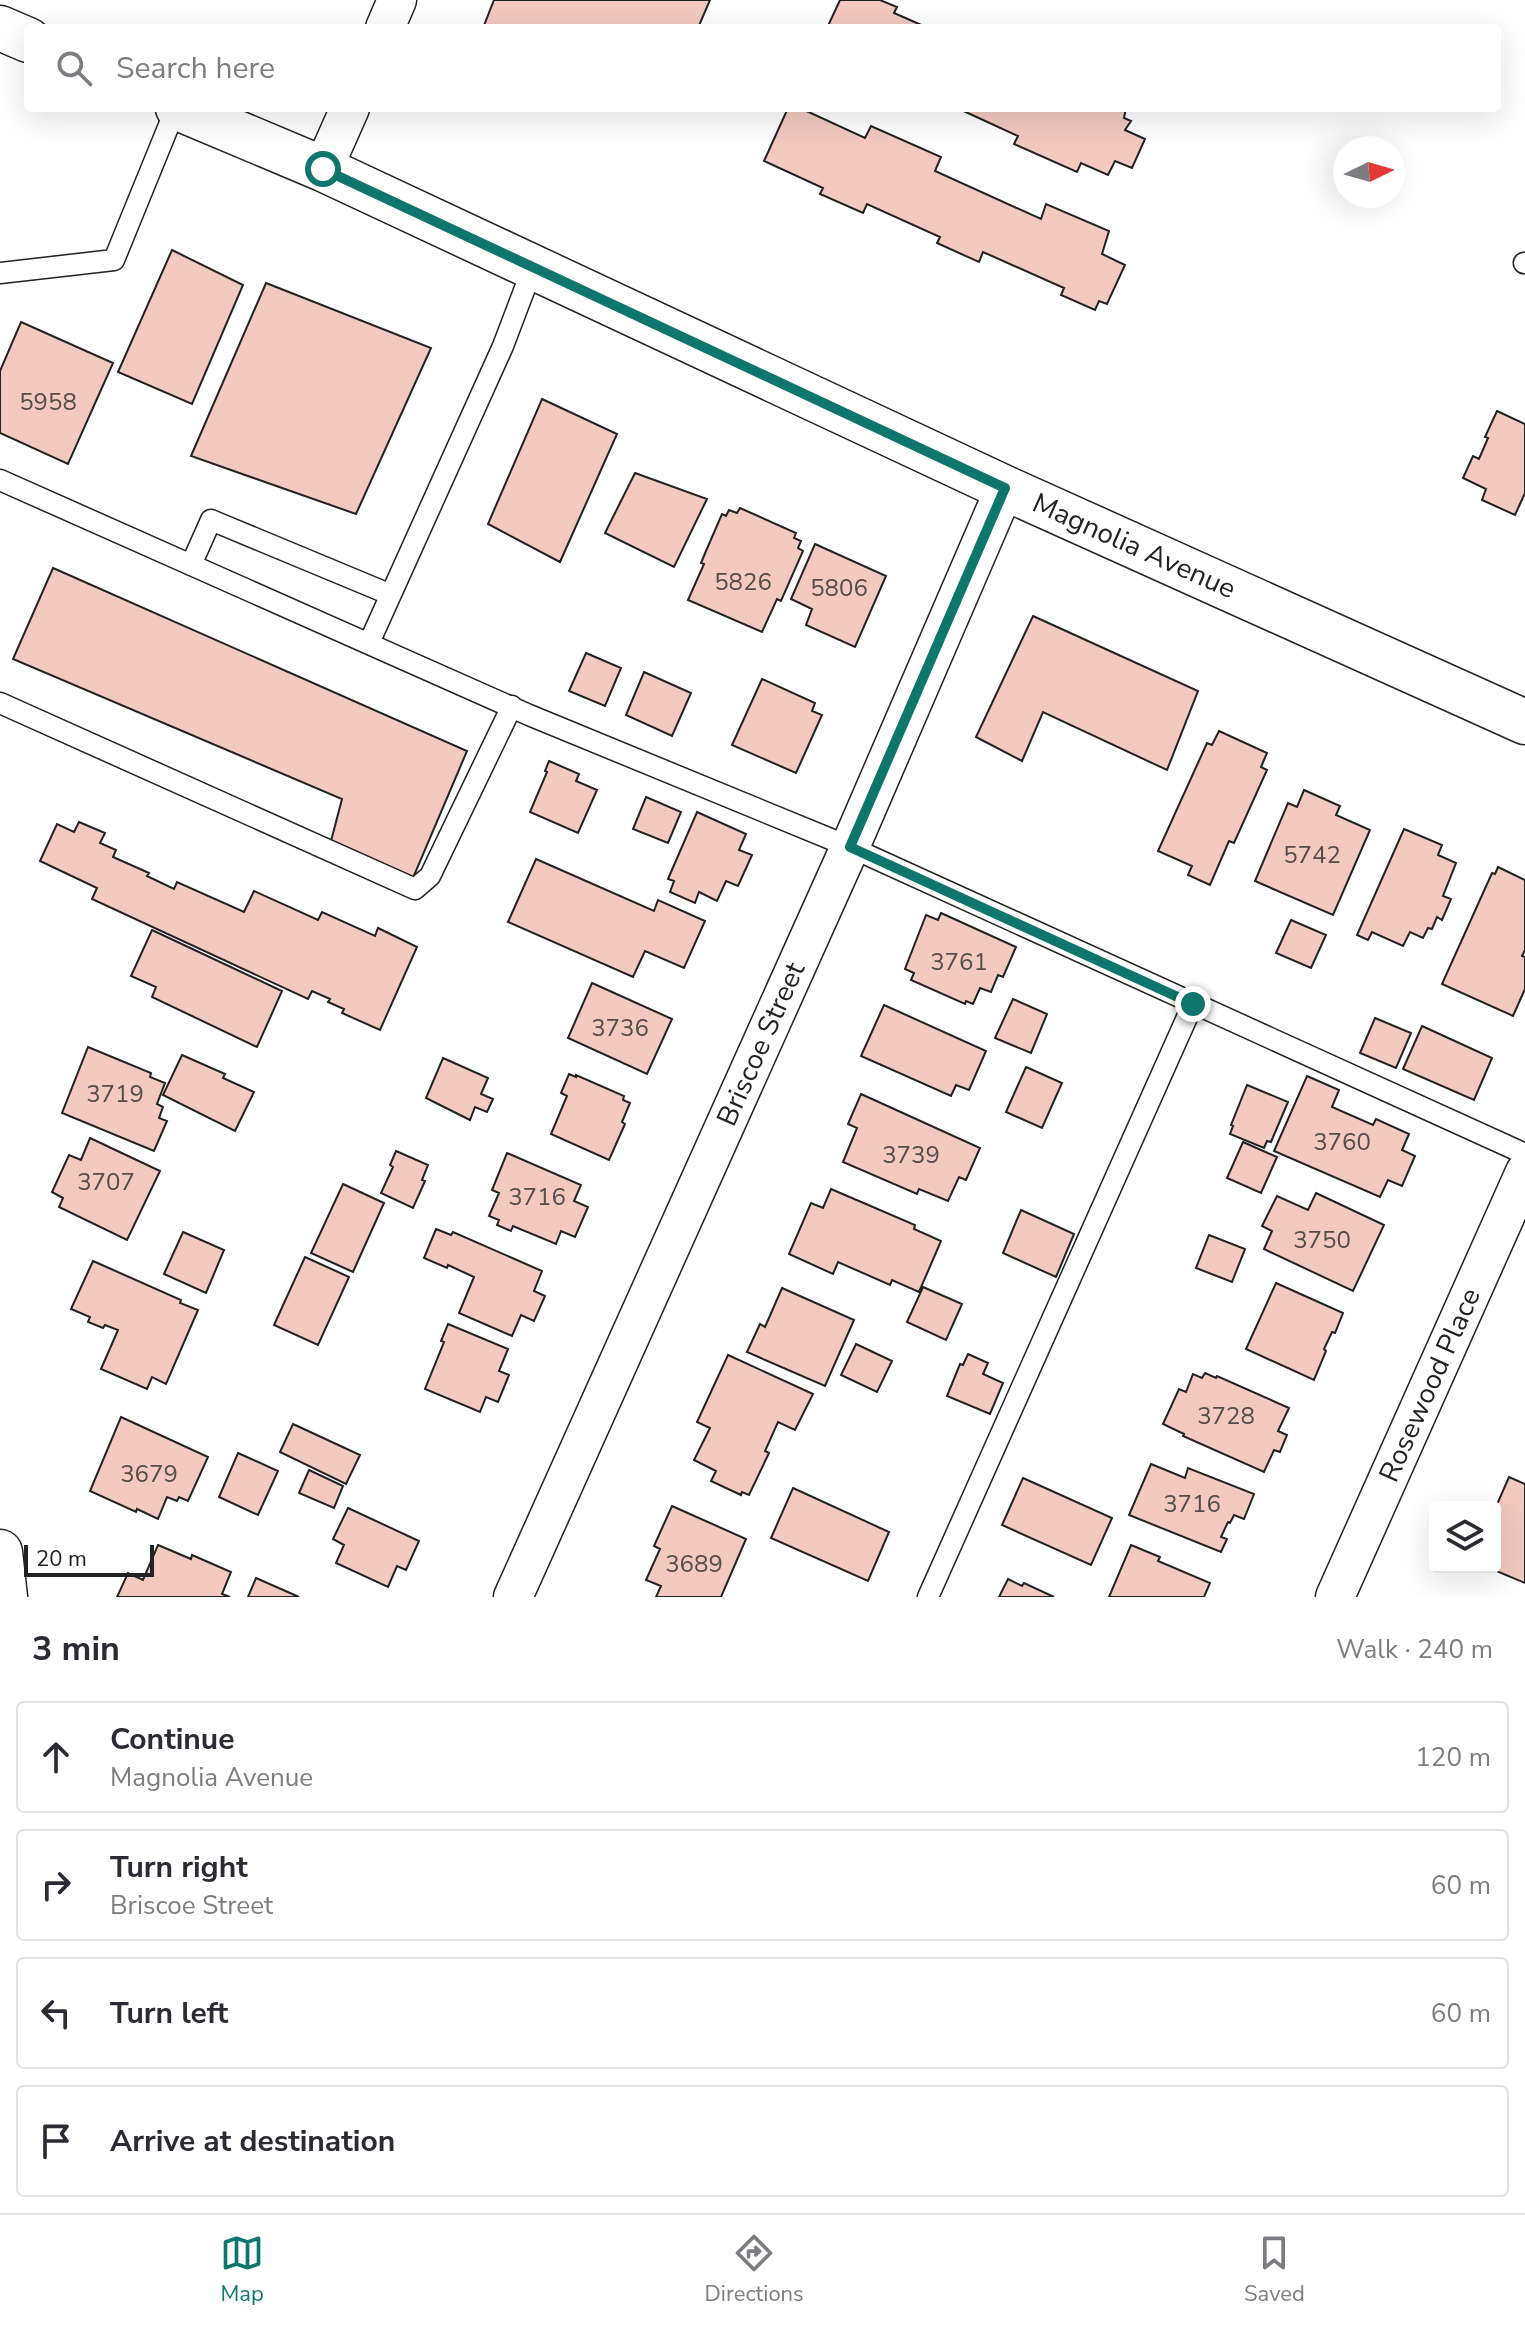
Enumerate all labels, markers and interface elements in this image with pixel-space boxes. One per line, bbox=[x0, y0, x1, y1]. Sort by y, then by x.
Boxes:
search box bbox=[24, 24, 1501, 112]
icon: search bbox=[52, 46, 96, 90]
text: Search here bbox=[116, 48, 275, 89]
north arrow bbox=[1333, 136, 1405, 208]
route start bbox=[305, 151, 341, 187]
house number: 5958 bbox=[19, 386, 77, 418]
street label: Magnolia Avenue bbox=[1026, 484, 1242, 608]
house number: 5826 bbox=[714, 566, 772, 598]
house number: 5806 bbox=[810, 572, 868, 604]
house number: 5742 bbox=[1283, 839, 1341, 871]
house number: 3761 bbox=[930, 946, 988, 978]
street label: Briscoe Street bbox=[708, 956, 814, 1132]
route end bbox=[1175, 986, 1211, 1022]
house number: 3736 bbox=[591, 1012, 649, 1044]
house number: 3719 bbox=[86, 1078, 144, 1110]
house number: 3760 bbox=[1313, 1126, 1371, 1158]
house number: 3739 bbox=[882, 1139, 940, 1171]
house number: 3707 bbox=[77, 1166, 135, 1198]
house number: 3716 bbox=[508, 1181, 566, 1213]
house number: 3750 bbox=[1293, 1224, 1351, 1256]
street label: Rosewood Place bbox=[1370, 1282, 1490, 1488]
house number: 3728 bbox=[1197, 1400, 1255, 1432]
house number: 3679 bbox=[120, 1458, 178, 1490]
house number: 3716 bbox=[1163, 1488, 1221, 1520]
map controls bbox=[1429, 1501, 1501, 1573]
button: layers bbox=[1429, 1501, 1501, 1573]
scale bar bbox=[24, 1541, 154, 1577]
text: 20 m bbox=[36, 1544, 87, 1574]
house number: 3689 bbox=[665, 1548, 723, 1580]
text: 3 min bbox=[32, 1626, 120, 1672]
text: Walk · 240 m bbox=[1336, 1632, 1493, 1667]
text: Continue bbox=[110, 1719, 235, 1760]
icon: ahead bbox=[34, 1735, 78, 1779]
text: 120 m bbox=[1415, 1740, 1491, 1775]
text: Magnolia Avenue bbox=[110, 1760, 313, 1795]
text: Turn right bbox=[110, 1847, 248, 1888]
icon: right bbox=[34, 1863, 78, 1907]
text: 60 m bbox=[1431, 1868, 1491, 1903]
text: Briscoe Street bbox=[110, 1888, 273, 1923]
icon: left bbox=[34, 1991, 78, 2035]
text: Turn left bbox=[110, 1993, 228, 2034]
text: 60 m bbox=[1431, 1996, 1491, 2031]
icon: arrive bbox=[34, 2119, 78, 2163]
text: Arrive at destination bbox=[110, 2121, 395, 2162]
tab: Map bbox=[220, 2231, 264, 2309]
tab: Directions bbox=[705, 2231, 804, 2309]
tab: Saved bbox=[1244, 2231, 1305, 2309]

